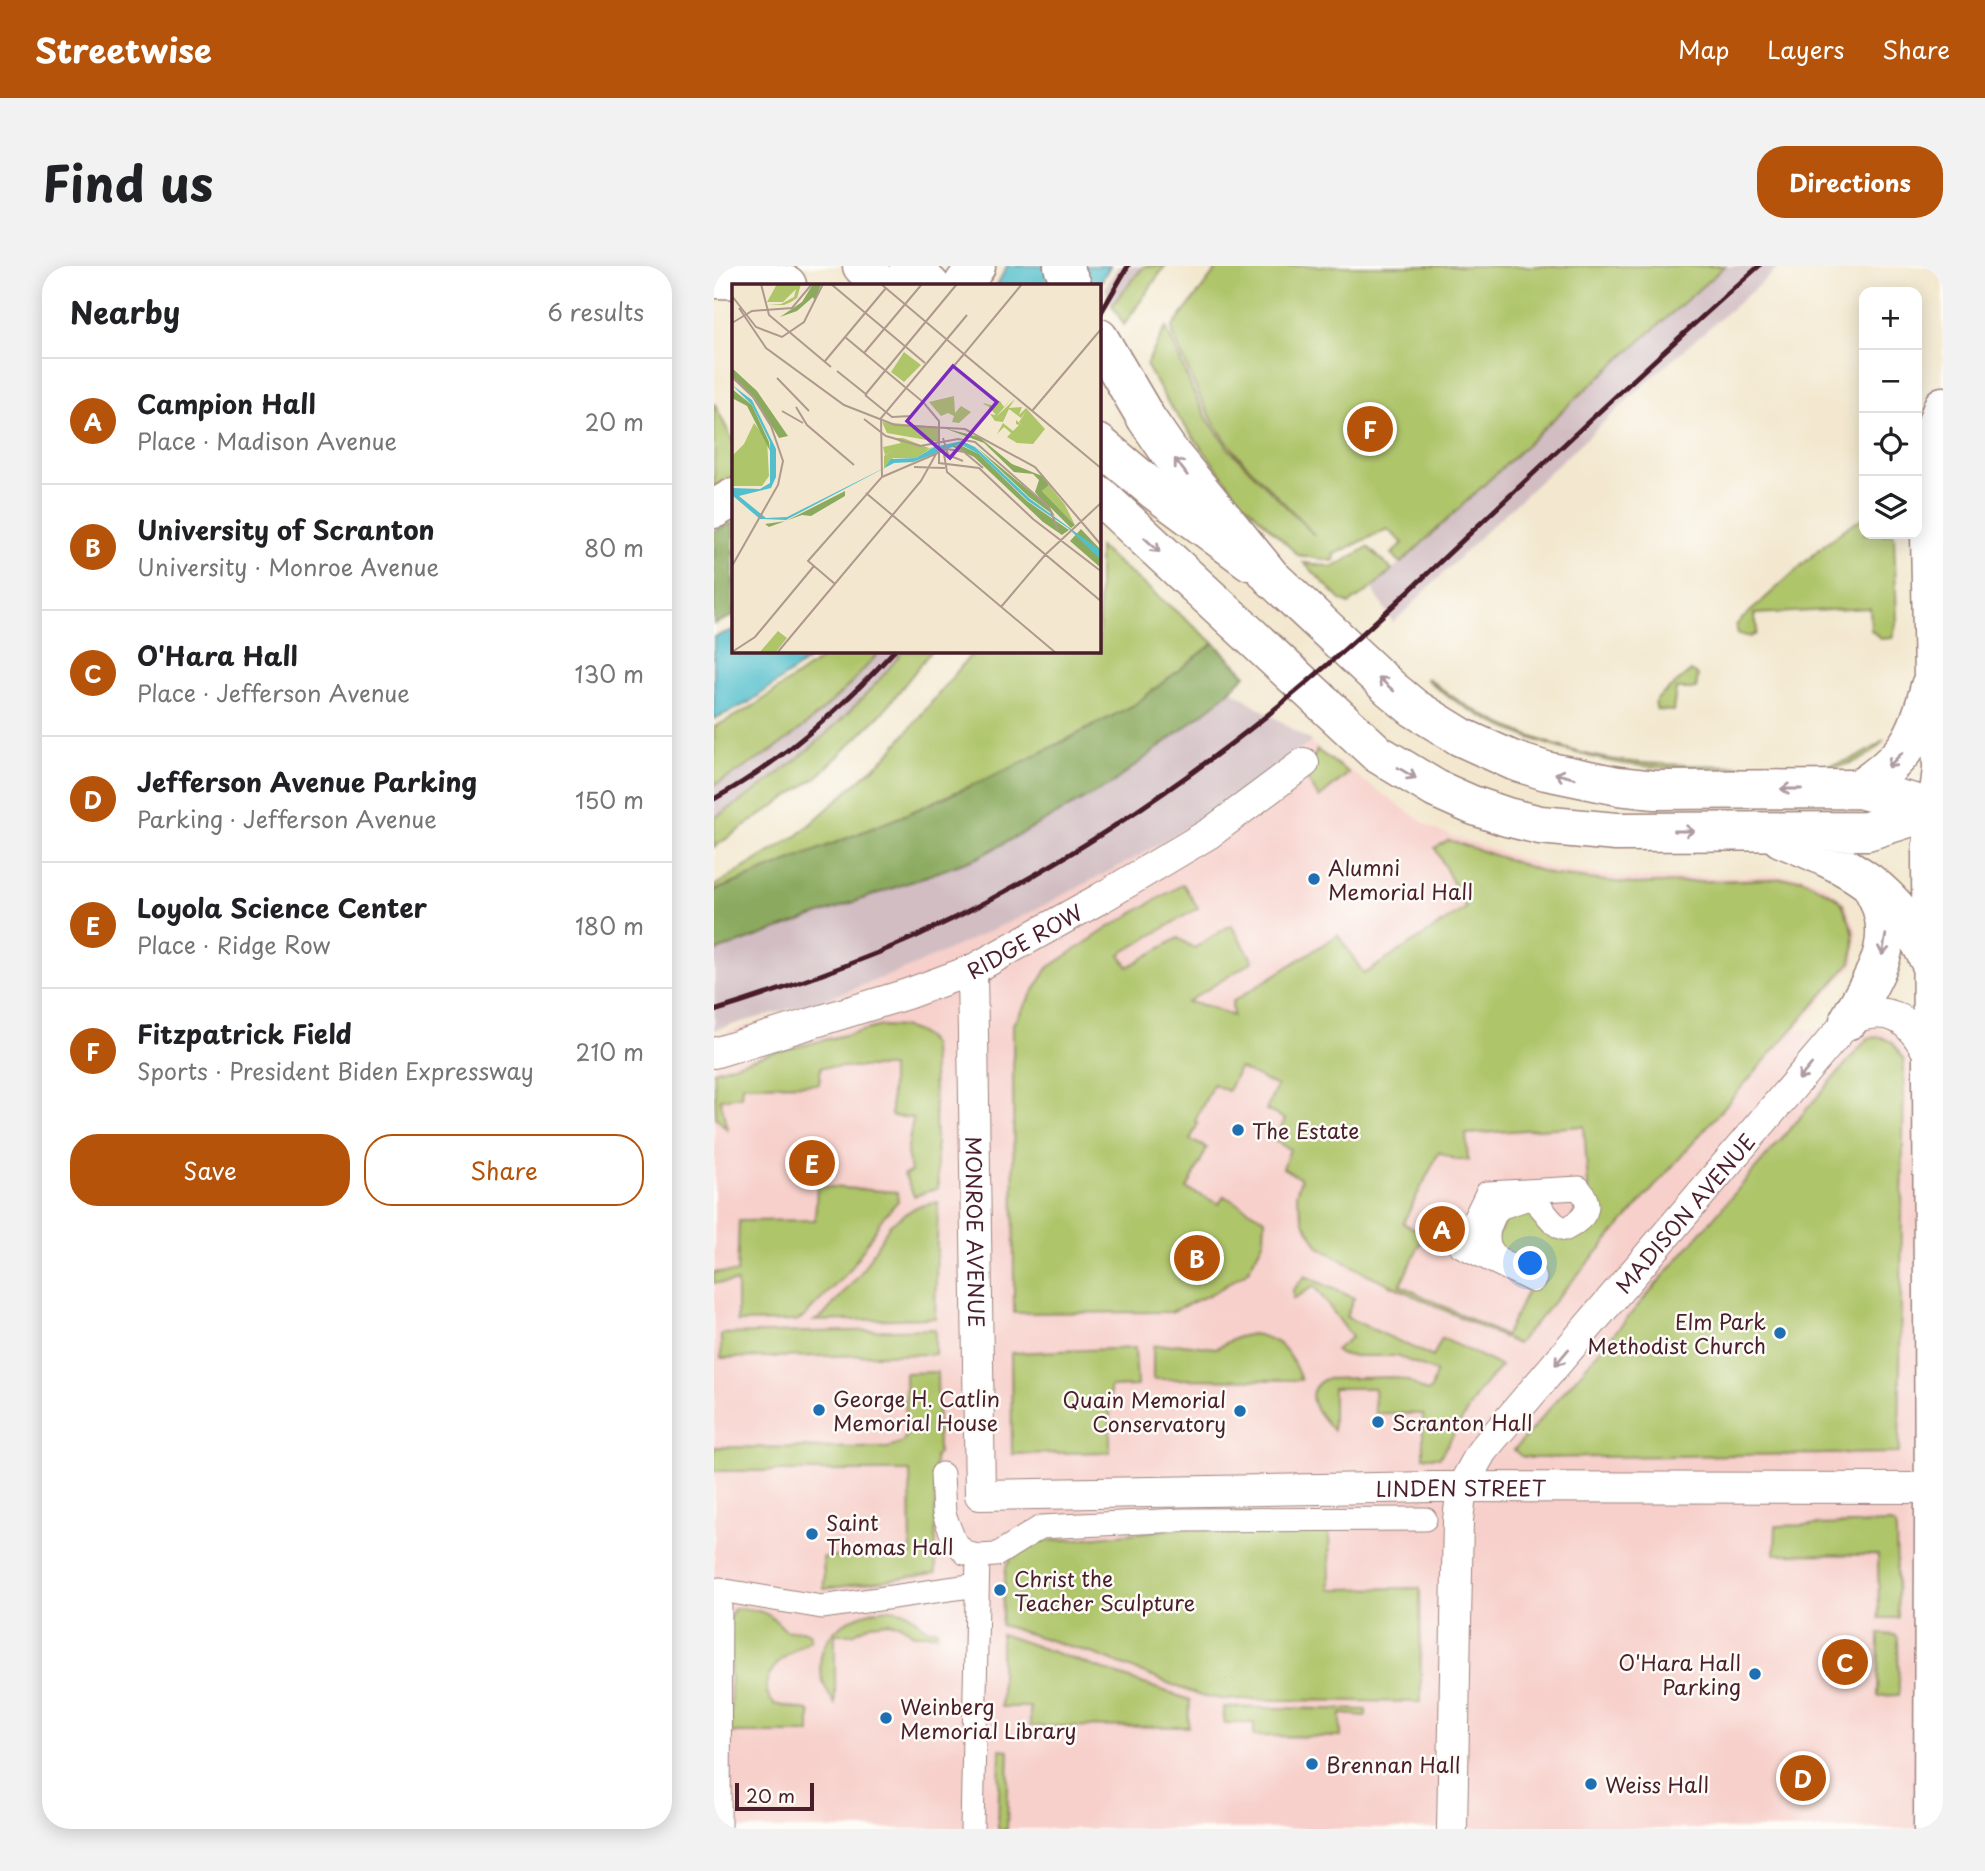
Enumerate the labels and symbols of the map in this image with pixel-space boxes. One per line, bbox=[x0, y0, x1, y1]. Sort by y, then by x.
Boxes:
inset map bbox=[732, 284, 1101, 653]
pin: F bbox=[1347, 403, 1393, 455]
one-way arrow bbox=[1174, 458, 1189, 477]
one-way arrow bbox=[1143, 537, 1161, 553]
one-way arrow bbox=[1377, 676, 1395, 692]
one-way arrow bbox=[1886, 751, 1903, 768]
one-way arrow bbox=[1397, 766, 1417, 780]
one-way arrow bbox=[1554, 769, 1577, 782]
one-way arrow bbox=[1780, 782, 1803, 796]
one-way arrow bbox=[1673, 824, 1696, 838]
place label: Alumni Memorial Hall bbox=[1328, 851, 1473, 907]
marker: Alumni Memorial Hall bbox=[1306, 871, 1322, 887]
street label: RIDGE ROW bbox=[961, 895, 1088, 986]
one-way arrow bbox=[1877, 933, 1890, 956]
one-way arrow bbox=[1797, 1063, 1813, 1081]
place label: The Estate bbox=[1252, 1114, 1359, 1146]
marker: The Estate bbox=[1230, 1122, 1246, 1138]
street label: MADISON AVENUE bbox=[1607, 1126, 1762, 1300]
street label: MONROE AVENUE bbox=[959, 1136, 993, 1328]
pin: E bbox=[789, 1137, 835, 1189]
pin: A bbox=[1419, 1203, 1465, 1255]
pin: B bbox=[1174, 1232, 1220, 1284]
your location bbox=[1513, 1246, 1547, 1280]
place label: Elm Park Methodist Church bbox=[1587, 1305, 1766, 1361]
marker: Elm Park Methodist Church bbox=[1772, 1325, 1788, 1341]
one-way arrow bbox=[1554, 1348, 1570, 1366]
place label: George H. Catlin Memorial House bbox=[833, 1382, 1000, 1438]
place label: Quain Memorial Conservatory bbox=[1063, 1383, 1226, 1439]
marker: George H. Catlin Memorial House bbox=[811, 1402, 827, 1418]
marker: Quain Memorial Conservatory bbox=[1232, 1403, 1248, 1419]
place label: Scranton Hall bbox=[1392, 1406, 1533, 1438]
marker: Scranton Hall bbox=[1370, 1414, 1386, 1430]
street label: LINDEN STREET bbox=[1375, 1471, 1547, 1504]
place label: Saint Thomas Hall bbox=[826, 1506, 953, 1562]
marker: Saint Thomas Hall bbox=[804, 1526, 820, 1542]
place label: Christ the Teacher Sculpture bbox=[1014, 1562, 1195, 1618]
marker: Christ the Teacher Sculpture bbox=[992, 1582, 1008, 1598]
pin: C bbox=[1822, 1636, 1868, 1688]
place label: O'Hara Hall Parking bbox=[1618, 1646, 1741, 1702]
marker: O'Hara Hall Parking bbox=[1747, 1666, 1763, 1682]
place label: Weinberg Memorial Library bbox=[900, 1690, 1077, 1746]
marker: Weinberg Memorial Library bbox=[878, 1710, 894, 1726]
place label: Brennan Hall bbox=[1326, 1748, 1461, 1780]
pin: D bbox=[1780, 1752, 1826, 1804]
marker: Brennan Hall bbox=[1304, 1756, 1320, 1772]
place label: Weiss Hall bbox=[1605, 1768, 1709, 1800]
marker: Weiss Hall bbox=[1583, 1776, 1599, 1792]
scale bar bbox=[735, 1780, 814, 1812]

